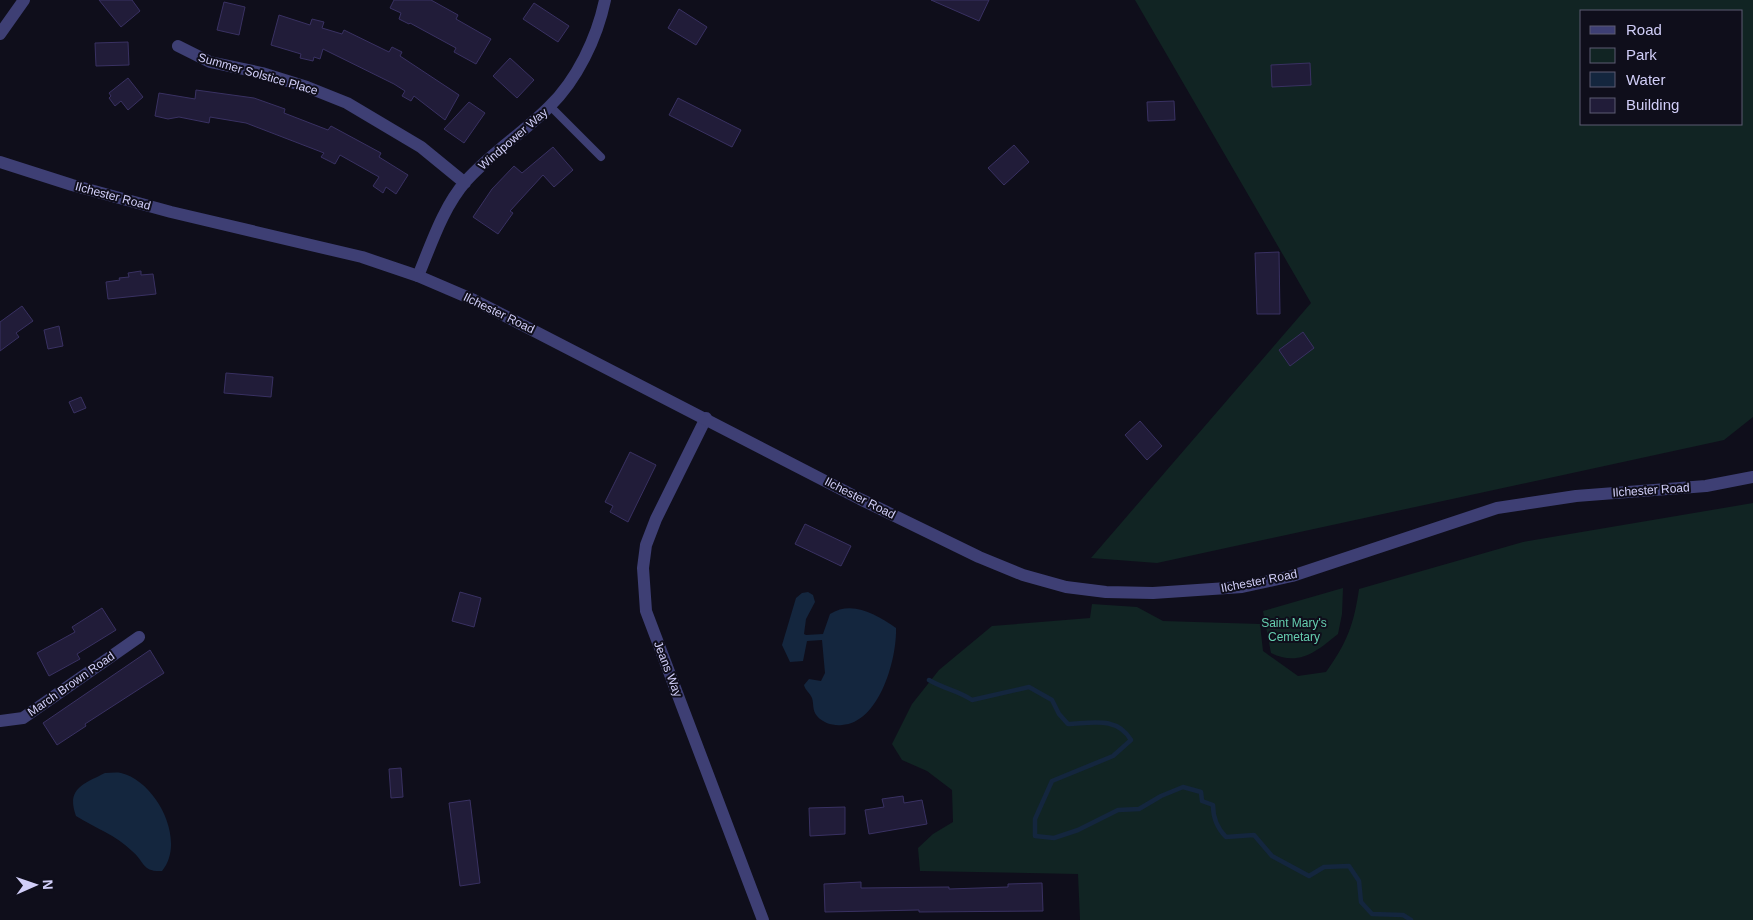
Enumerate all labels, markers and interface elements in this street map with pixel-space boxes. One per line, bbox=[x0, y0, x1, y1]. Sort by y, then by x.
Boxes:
legend bbox=[1580, 10, 1743, 125]
text: Road bbox=[1626, 21, 1662, 38]
text: Park bbox=[1626, 46, 1657, 63]
street label: Summer Solstice Place bbox=[196, 50, 320, 98]
text: Water bbox=[1626, 71, 1665, 88]
text: Building bbox=[1626, 96, 1679, 113]
street label: Windpower Way bbox=[476, 105, 550, 173]
street label: Ilchester Road bbox=[74, 179, 152, 213]
street label: Ilchester Road bbox=[461, 290, 537, 336]
street label: Ilchester Road bbox=[822, 474, 898, 522]
street label: Ilchester Road bbox=[1612, 480, 1690, 500]
street label: Ilchester Road bbox=[1220, 567, 1298, 595]
park label: Saint Mary's Cemetary bbox=[1261, 616, 1327, 644]
street label: Jeans Way bbox=[651, 639, 685, 699]
street label: March Brown Road bbox=[25, 649, 117, 719]
north arrow bbox=[10, 860, 60, 910]
text: N bbox=[40, 879, 56, 890]

